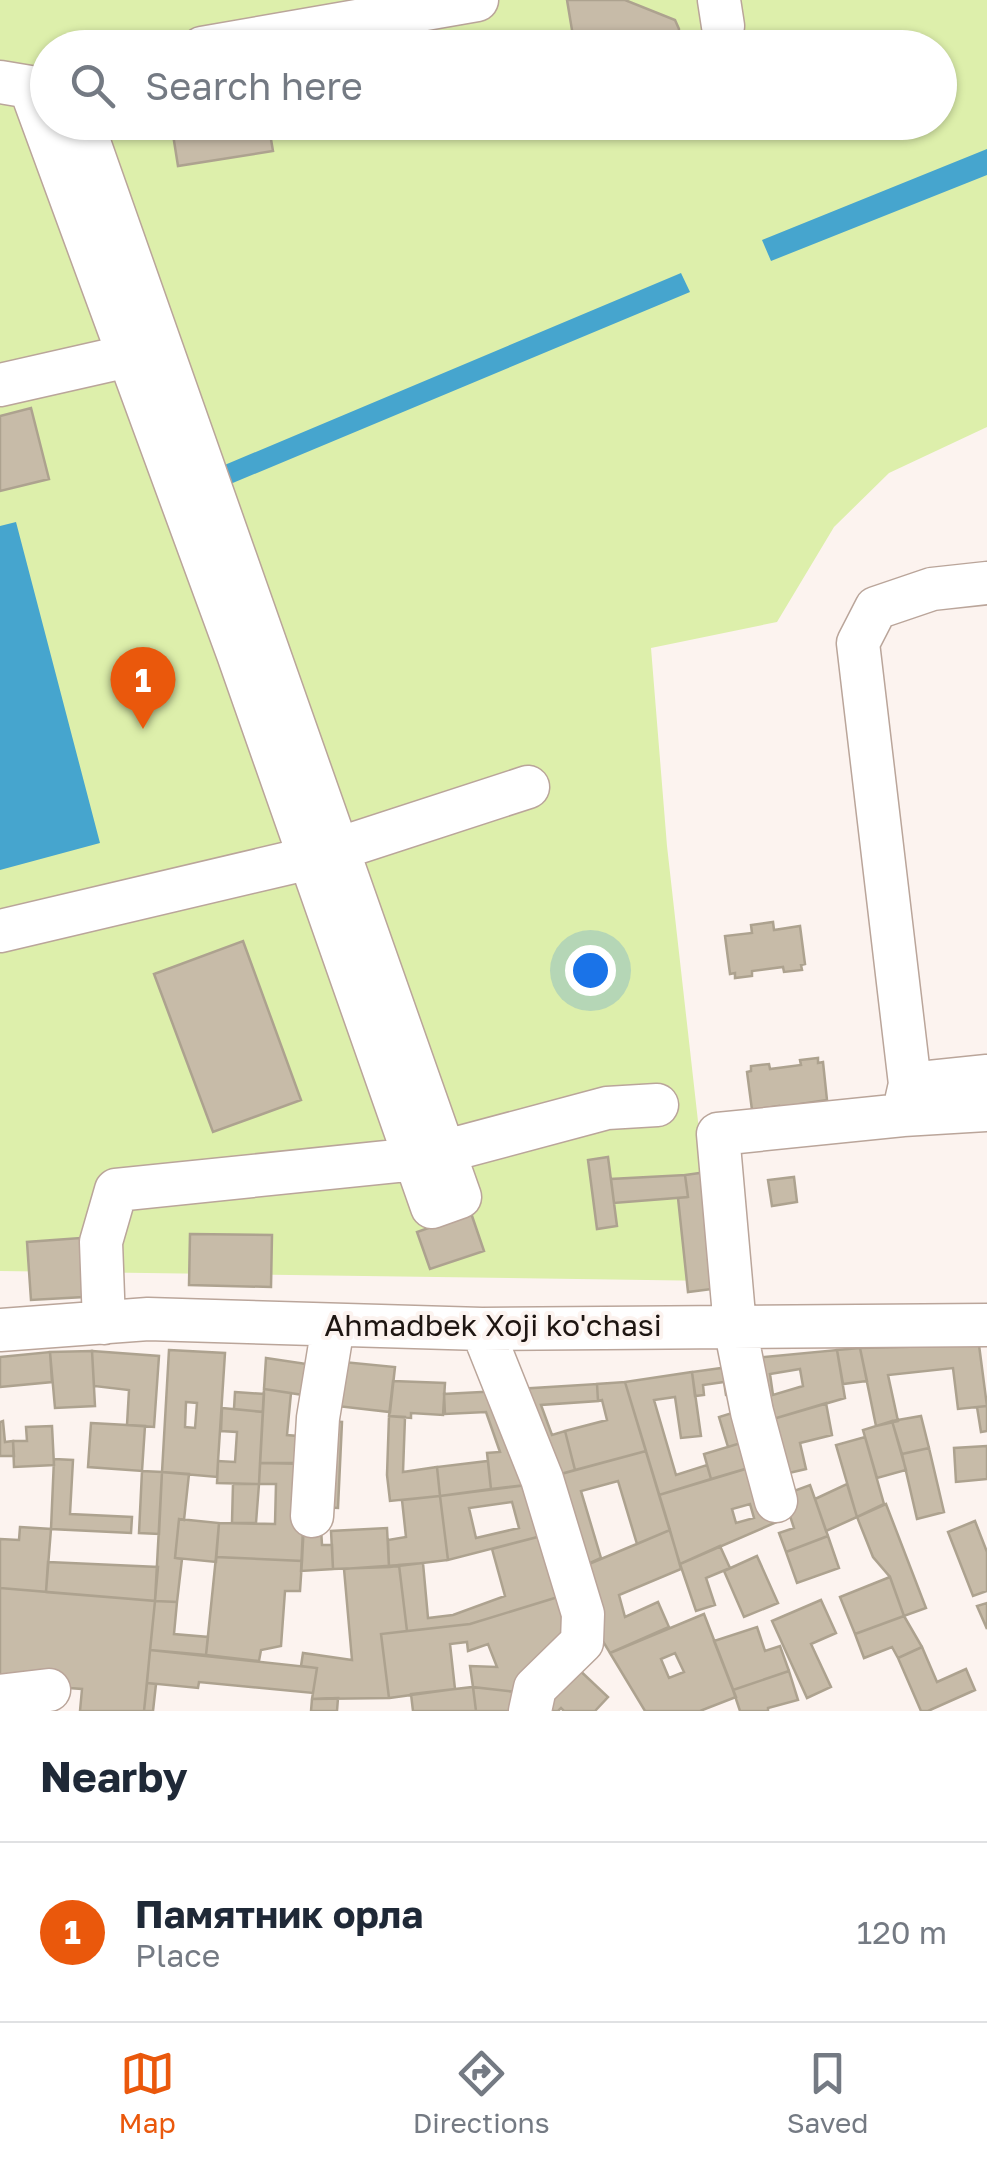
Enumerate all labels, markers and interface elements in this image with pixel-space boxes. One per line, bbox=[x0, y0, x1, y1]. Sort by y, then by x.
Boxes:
search box bbox=[30, 30, 957, 140]
icon: search bbox=[65, 58, 120, 113]
text: Search here bbox=[145, 63, 363, 108]
pin: 1 bbox=[110, 646, 176, 729]
your location bbox=[565, 945, 616, 996]
street label: Ahmadbek Xoji ko'chasi bbox=[324, 1307, 662, 1343]
text: Nearby bbox=[40, 1751, 188, 1801]
text: Памятник орла bbox=[135, 1891, 423, 1936]
text: 1 bbox=[64, 1913, 81, 1951]
text: 120 m bbox=[857, 1913, 947, 1951]
text: Place bbox=[135, 1936, 220, 1974]
tab: Map bbox=[119, 2046, 176, 2139]
tab: Directions bbox=[413, 2046, 550, 2139]
tab: Saved bbox=[787, 2046, 868, 2139]

